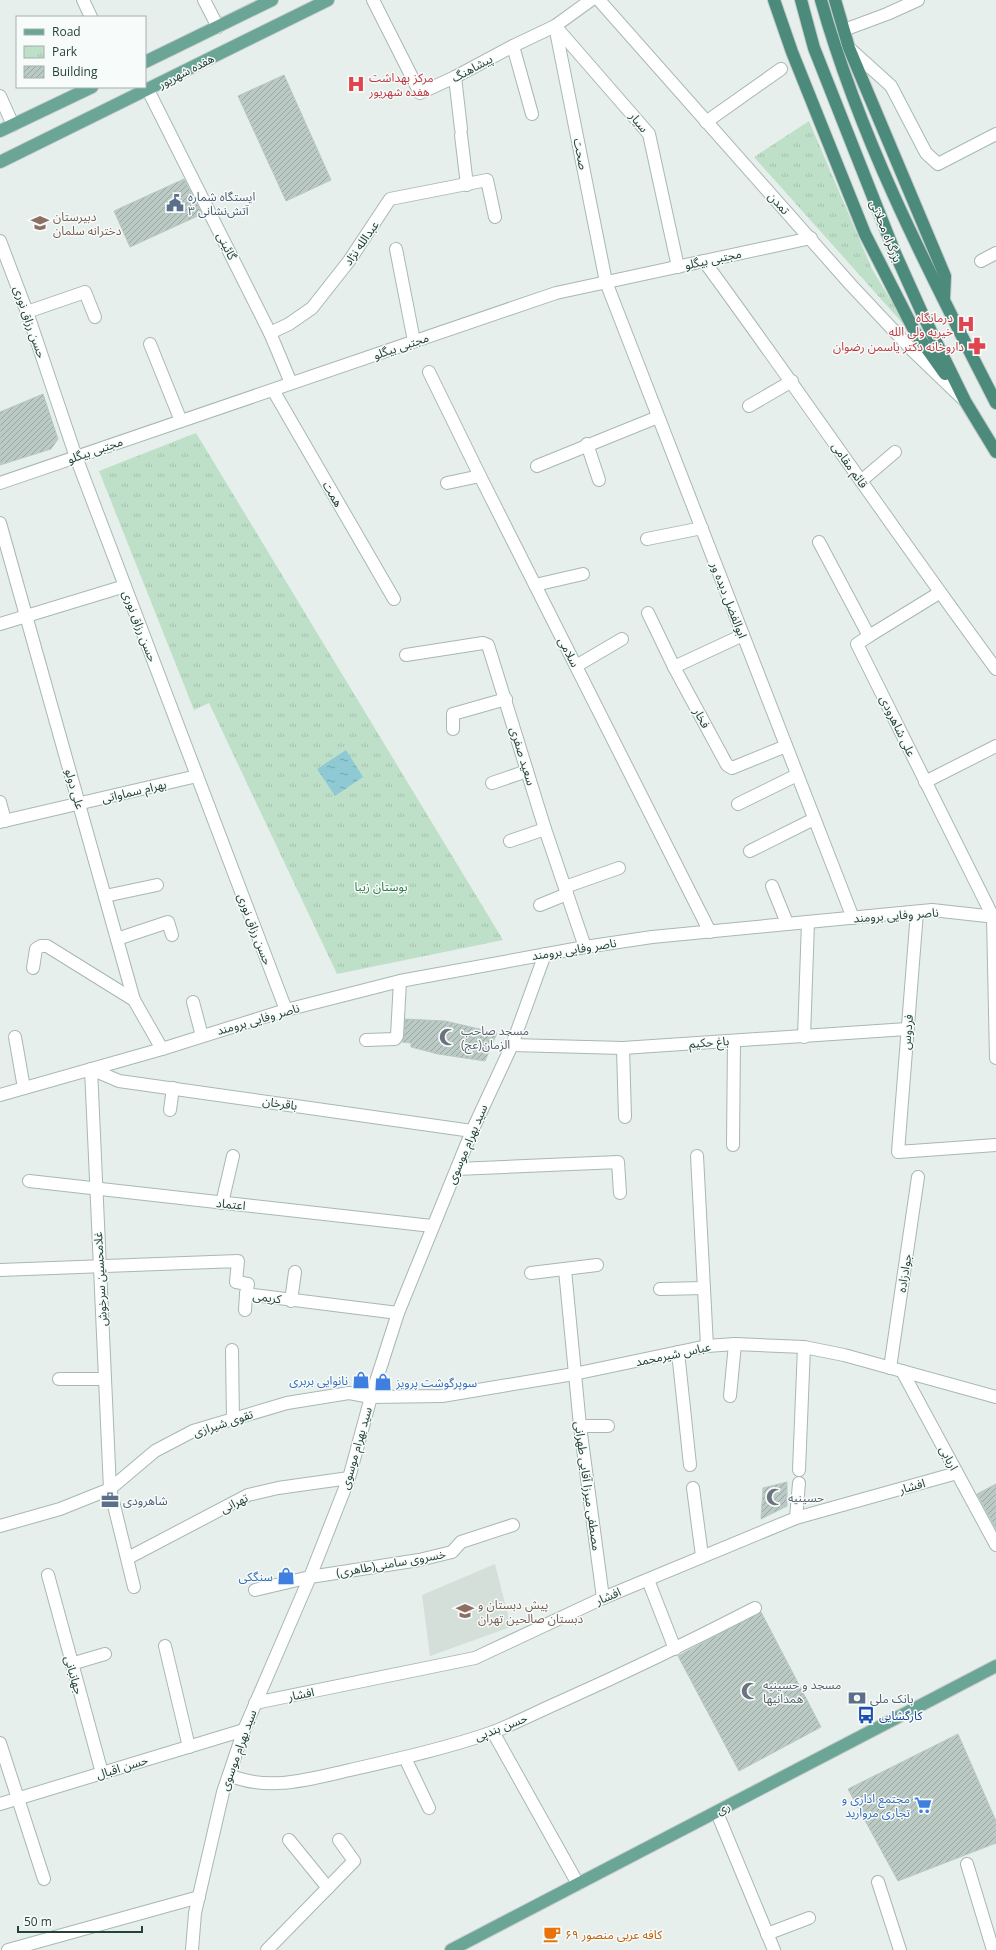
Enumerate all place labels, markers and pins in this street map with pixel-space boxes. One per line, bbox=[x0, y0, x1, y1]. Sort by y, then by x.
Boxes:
place label: مرکز بهداشت هفده شهریور bbox=[368, 69, 433, 100]
hospital icon: مرکز بهداشت هفده شهریور bbox=[346, 74, 366, 94]
place label: ایستگاه شماره ۳ آتش‌نشانی bbox=[188, 188, 255, 219]
public building icon: ایستگاه شماره ۳ آتش‌نشانی bbox=[165, 193, 185, 213]
place label: دبیرستان دخترانه سلمان bbox=[53, 208, 122, 239]
school or university icon: دبیرستان دخترانه سلمان bbox=[30, 213, 50, 233]
place label: درمانگاه خیریه ولی الله bbox=[889, 309, 953, 340]
hospital icon: درمانگاه خیریه ولی الله bbox=[956, 314, 976, 334]
pharmacy icon: داروخانه دکتر یاسمن رضوان bbox=[967, 336, 987, 356]
place label: داروخانه دکتر یاسمن رضوان bbox=[833, 338, 964, 355]
place label: مسجد صاحب الزمان(عج) bbox=[461, 1022, 529, 1054]
mosque icon: مسجد صاحب الزمان(عج) bbox=[438, 1027, 458, 1047]
shop icon: نانوایی بربری bbox=[351, 1370, 371, 1390]
place label: نانوایی بربری bbox=[289, 1372, 348, 1389]
shop icon: سوپرگوشت پرویز bbox=[373, 1372, 393, 1392]
place label: سوپرگوشت پرویز bbox=[395, 1374, 477, 1391]
mosque icon: حسینیه bbox=[765, 1487, 785, 1507]
place label: حسینیه bbox=[788, 1489, 824, 1506]
office icon: شاهرودی bbox=[100, 1490, 120, 1510]
place label: شاهرودی bbox=[123, 1492, 168, 1509]
shop icon: سنگکی bbox=[276, 1566, 296, 1586]
place label: سنگکی bbox=[238, 1568, 273, 1585]
place label: پیش دبستان و دبستان صالحین تهران bbox=[478, 1596, 583, 1627]
school or university icon: پیش دبستان و دبستان صالحین تهران bbox=[455, 1601, 475, 1621]
place label: مسجد و حسینیه همدانیها bbox=[763, 1676, 841, 1707]
mosque icon: مسجد و حسینیه همدانیها bbox=[740, 1681, 760, 1701]
bank icon: بانک ملی bbox=[847, 1688, 867, 1708]
place label: بانک ملی bbox=[870, 1690, 914, 1707]
bus stop icon: کارگشایی bbox=[856, 1705, 876, 1725]
place label: کارگشایی bbox=[879, 1707, 923, 1724]
place label: مجتمع اداری و تجاری مروارید bbox=[842, 1790, 910, 1821]
supermarket icon: مجتمع اداری و تجاری مروارید bbox=[913, 1795, 933, 1815]
cafe icon: کافه عربی منصور ۶۹ bbox=[542, 1924, 562, 1944]
place label: کافه عربی منصور ۶۹ bbox=[565, 1926, 663, 1943]

